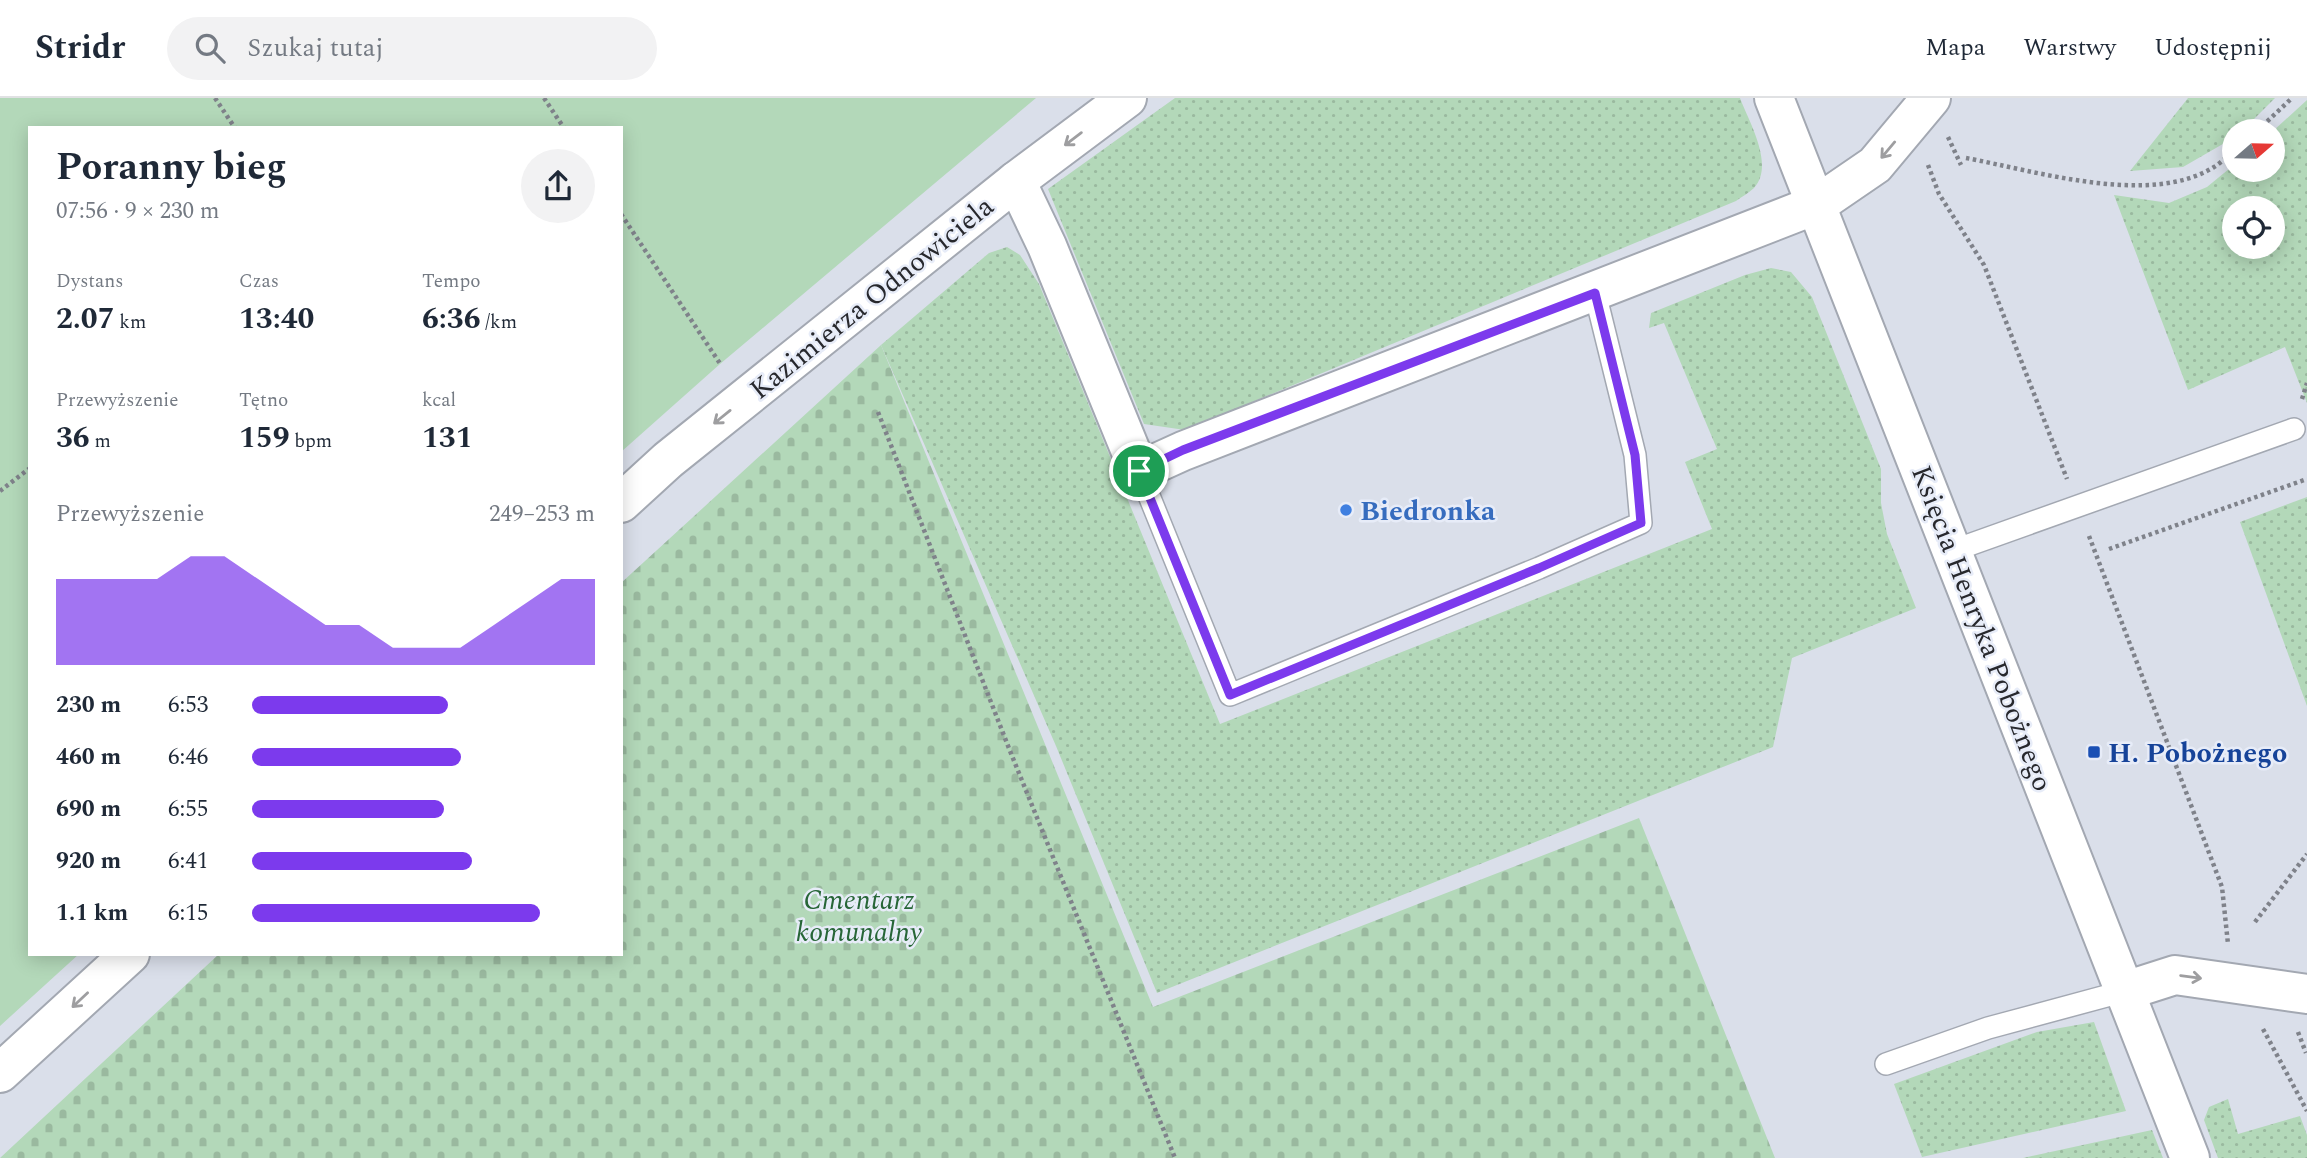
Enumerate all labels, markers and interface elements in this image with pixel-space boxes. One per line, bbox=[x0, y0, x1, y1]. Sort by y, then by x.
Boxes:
search box bbox=[167, 17, 657, 80]
text: Stridr bbox=[35, 23, 125, 73]
text: Szukaj tutaj bbox=[247, 28, 384, 68]
icon: search bbox=[191, 29, 229, 67]
text: Mapa bbox=[1925, 30, 1985, 66]
text: Warstwy bbox=[2023, 30, 2116, 66]
text: Udostępnij bbox=[2154, 30, 2272, 66]
north arrow bbox=[2222, 119, 2286, 182]
map controls bbox=[2222, 119, 2285, 259]
one-way arrow bbox=[1063, 131, 1082, 146]
text: Poranny bieg bbox=[56, 139, 287, 197]
one-way arrow bbox=[1880, 141, 1895, 159]
button: share bbox=[521, 149, 595, 223]
street label: Kazimierza Odnowiciela bbox=[740, 186, 1004, 411]
text: 07:56 · 9 × 230 m bbox=[56, 194, 220, 229]
button: locate bbox=[2222, 196, 2285, 259]
text: Dystans bbox=[56, 267, 124, 296]
text: Czas bbox=[239, 267, 279, 296]
text: Tempo bbox=[422, 267, 481, 296]
text: 2.07 bbox=[56, 296, 115, 342]
text: 13:40 bbox=[239, 296, 314, 342]
text: 6:36 bbox=[422, 296, 481, 342]
text: km bbox=[115, 308, 146, 337]
text: /km bbox=[481, 308, 517, 337]
text: Przewyższenie bbox=[56, 386, 179, 415]
text: Tętno bbox=[239, 386, 288, 415]
text: kcal bbox=[422, 386, 456, 415]
one-way arrow bbox=[713, 410, 731, 425]
text: 36 bbox=[56, 415, 90, 461]
text: 159 bbox=[239, 415, 290, 461]
text: 131 bbox=[422, 415, 473, 461]
text: m bbox=[90, 427, 111, 456]
text: bpm bbox=[290, 427, 332, 456]
pin bbox=[1109, 441, 1169, 501]
icon: arrive bbox=[1120, 452, 1158, 490]
street label: Księcia Henryka Pobożnego bbox=[1899, 459, 2064, 798]
place label: Biedronka bbox=[1360, 490, 1496, 533]
text: Przewyższenie bbox=[56, 497, 204, 532]
text: 249–253 m bbox=[489, 497, 595, 532]
marker: Biedronka bbox=[1338, 502, 1354, 518]
text: 230 m bbox=[56, 688, 121, 723]
text: 6:53 bbox=[168, 688, 208, 723]
place label: H. Pobożnego bbox=[2108, 732, 2287, 775]
text: 460 m bbox=[56, 740, 121, 775]
text: 6:46 bbox=[168, 740, 208, 775]
marker: H. Pobożnego bbox=[2086, 744, 2102, 760]
text: 690 m bbox=[56, 792, 121, 827]
text: 6:55 bbox=[168, 792, 208, 827]
text: 920 m bbox=[56, 844, 121, 879]
text: 6:41 bbox=[168, 844, 208, 879]
park label: Cmentarz komunalny bbox=[796, 879, 923, 954]
text: 1.1 km bbox=[56, 896, 128, 931]
text: 6:15 bbox=[168, 896, 208, 931]
one-way arrow bbox=[2179, 971, 2202, 984]
one-way arrow bbox=[71, 992, 89, 1008]

